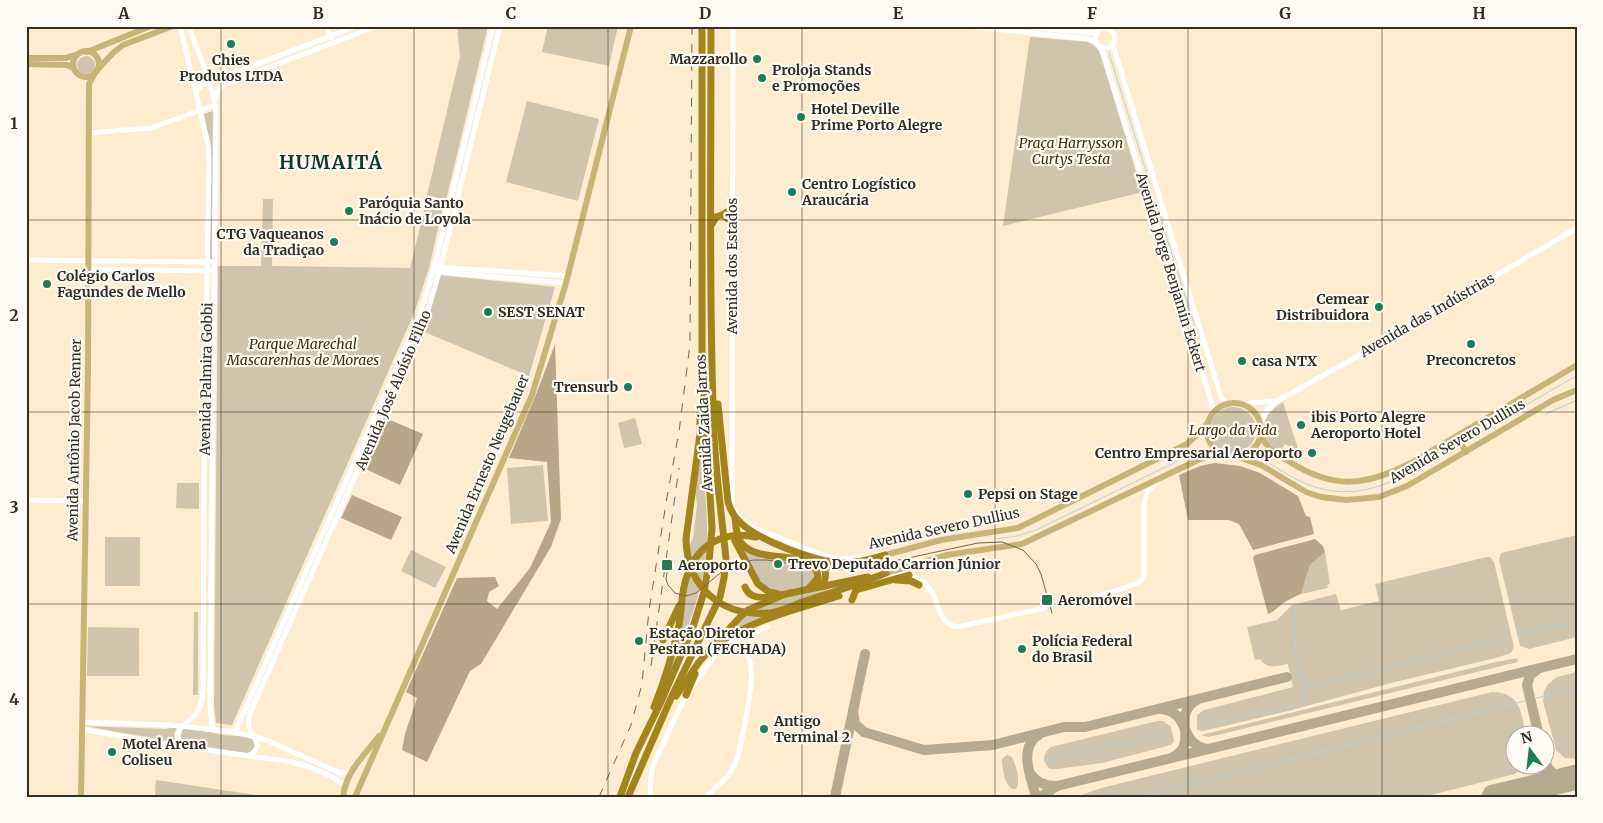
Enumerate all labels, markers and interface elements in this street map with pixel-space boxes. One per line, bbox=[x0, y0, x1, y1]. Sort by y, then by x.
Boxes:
text: A bbox=[117, 3, 130, 23]
text: B bbox=[312, 3, 324, 23]
text: C bbox=[506, 3, 516, 23]
text: D bbox=[699, 3, 711, 23]
text: E bbox=[893, 3, 904, 23]
text: F bbox=[1087, 3, 1097, 23]
text: G bbox=[1279, 3, 1291, 23]
text: H bbox=[1472, 3, 1486, 23]
marker: Chies Produtos LTDA bbox=[225, 38, 237, 50]
place label: Mazzarollo bbox=[669, 50, 747, 68]
place label: Chies Produtos LTDA bbox=[179, 51, 284, 85]
marker: Mazzarollo bbox=[751, 53, 763, 65]
place label: Proloja Stands e Promoções bbox=[772, 61, 871, 95]
marker: Proloja Stands e Promoções bbox=[756, 72, 768, 84]
place label: Hotel Deville Prime Porto Alegre bbox=[811, 100, 943, 134]
marker: Hotel Deville Prime Porto Alegre bbox=[795, 111, 807, 123]
text: 1 bbox=[10, 113, 18, 133]
park label: Praça Harrysson Curtys Testa bbox=[1019, 134, 1123, 168]
district label: HUMAITÁ bbox=[279, 150, 383, 174]
street label: Avenida Jorge Benjamin Eckert bbox=[1132, 169, 1210, 374]
place label: Centro Logístico Araucária bbox=[801, 175, 916, 209]
marker: Centro Logístico Araucária bbox=[786, 186, 798, 198]
place label: Paróquia Santo Inácio de Loyola bbox=[359, 194, 471, 228]
street label: Avenida dos Estados bbox=[723, 197, 741, 335]
marker: Paróquia Santo Inácio de Loyola bbox=[343, 205, 355, 217]
place label: CTG Vaqueanos da Tradiçao bbox=[217, 225, 324, 259]
marker: CTG Vaqueanos da Tradiçao bbox=[328, 236, 340, 248]
place label: Colégio Carlos Fagundes de Mello bbox=[57, 267, 186, 301]
street label: Avenida das Indústrias bbox=[1356, 269, 1498, 361]
marker: Colégio Carlos Fagundes de Mello bbox=[41, 278, 53, 290]
place label: Cemear Distribuidora bbox=[1276, 290, 1369, 324]
marker: Cemear Distribuidora bbox=[1373, 301, 1385, 313]
street label: Avenida Palmira Gobbi bbox=[196, 302, 216, 457]
place label: SEST SENAT bbox=[498, 303, 585, 321]
text: 2 bbox=[9, 305, 19, 325]
marker: SEST SENAT bbox=[482, 306, 494, 318]
street label: Avenida José Aloísio Filho bbox=[351, 307, 435, 474]
park label: Parque Marechal Mascarenhas de Moraes bbox=[226, 335, 379, 369]
street label: Avenida Antônio Jacob Renner bbox=[63, 338, 85, 543]
marker: Preconcretos bbox=[1465, 338, 1477, 350]
place label: Preconcretos bbox=[1426, 351, 1516, 369]
place label: casa NTX bbox=[1252, 352, 1318, 370]
street label: Avenida Zaida Jarros bbox=[691, 354, 717, 493]
marker: casa NTX bbox=[1236, 355, 1248, 367]
street label: Avenida Ernesto Neugebauer bbox=[441, 372, 533, 557]
place label: Trensurb bbox=[554, 378, 618, 396]
marker: Trensurb bbox=[622, 381, 634, 393]
street label: Avenida Severo Dullius bbox=[1385, 395, 1528, 488]
place label: ibis Porto Alegre Aeroporto Hotel bbox=[1310, 408, 1426, 442]
marker: ibis Porto Alegre Aeroporto Hotel bbox=[1295, 419, 1307, 431]
park label: Largo da Vida bbox=[1189, 421, 1277, 439]
place label: Centro Empresarial Aeroporto bbox=[1095, 444, 1302, 462]
marker: Centro Empresarial Aeroporto bbox=[1306, 447, 1318, 459]
place label: Pepsi on Stage bbox=[978, 485, 1078, 503]
marker: Pepsi on Stage bbox=[962, 488, 974, 500]
text: 3 bbox=[9, 497, 19, 517]
street label: Avenida Severo Dullius bbox=[866, 503, 1021, 553]
place label: Trevo Deputado Carrion Júnior bbox=[788, 555, 1001, 573]
place label: Aeroporto bbox=[677, 556, 748, 574]
marker: Aeroporto bbox=[660, 558, 674, 572]
marker: Trevo Deputado Carrion Júnior bbox=[772, 558, 784, 570]
place label: Aeromóvel bbox=[1057, 591, 1133, 609]
marker: Aeromóvel bbox=[1040, 593, 1054, 607]
place label: Estação Diretor Pestana (FECHADA) bbox=[649, 624, 786, 658]
place label: Polícia Federal do Brasil bbox=[1032, 632, 1133, 666]
marker: Estação Diretor Pestana (FECHADA) bbox=[633, 635, 645, 647]
marker: Polícia Federal do Brasil bbox=[1016, 643, 1028, 655]
text: 4 bbox=[9, 689, 19, 709]
place label: Antigo Terminal 2 bbox=[773, 712, 850, 746]
marker: Antigo Terminal 2 bbox=[758, 723, 770, 735]
north arrow bbox=[1506, 726, 1556, 776]
text: N bbox=[1519, 727, 1534, 748]
place label: Motel Arena Coliseu bbox=[122, 735, 206, 769]
marker: Motel Arena Coliseu bbox=[106, 746, 118, 758]

